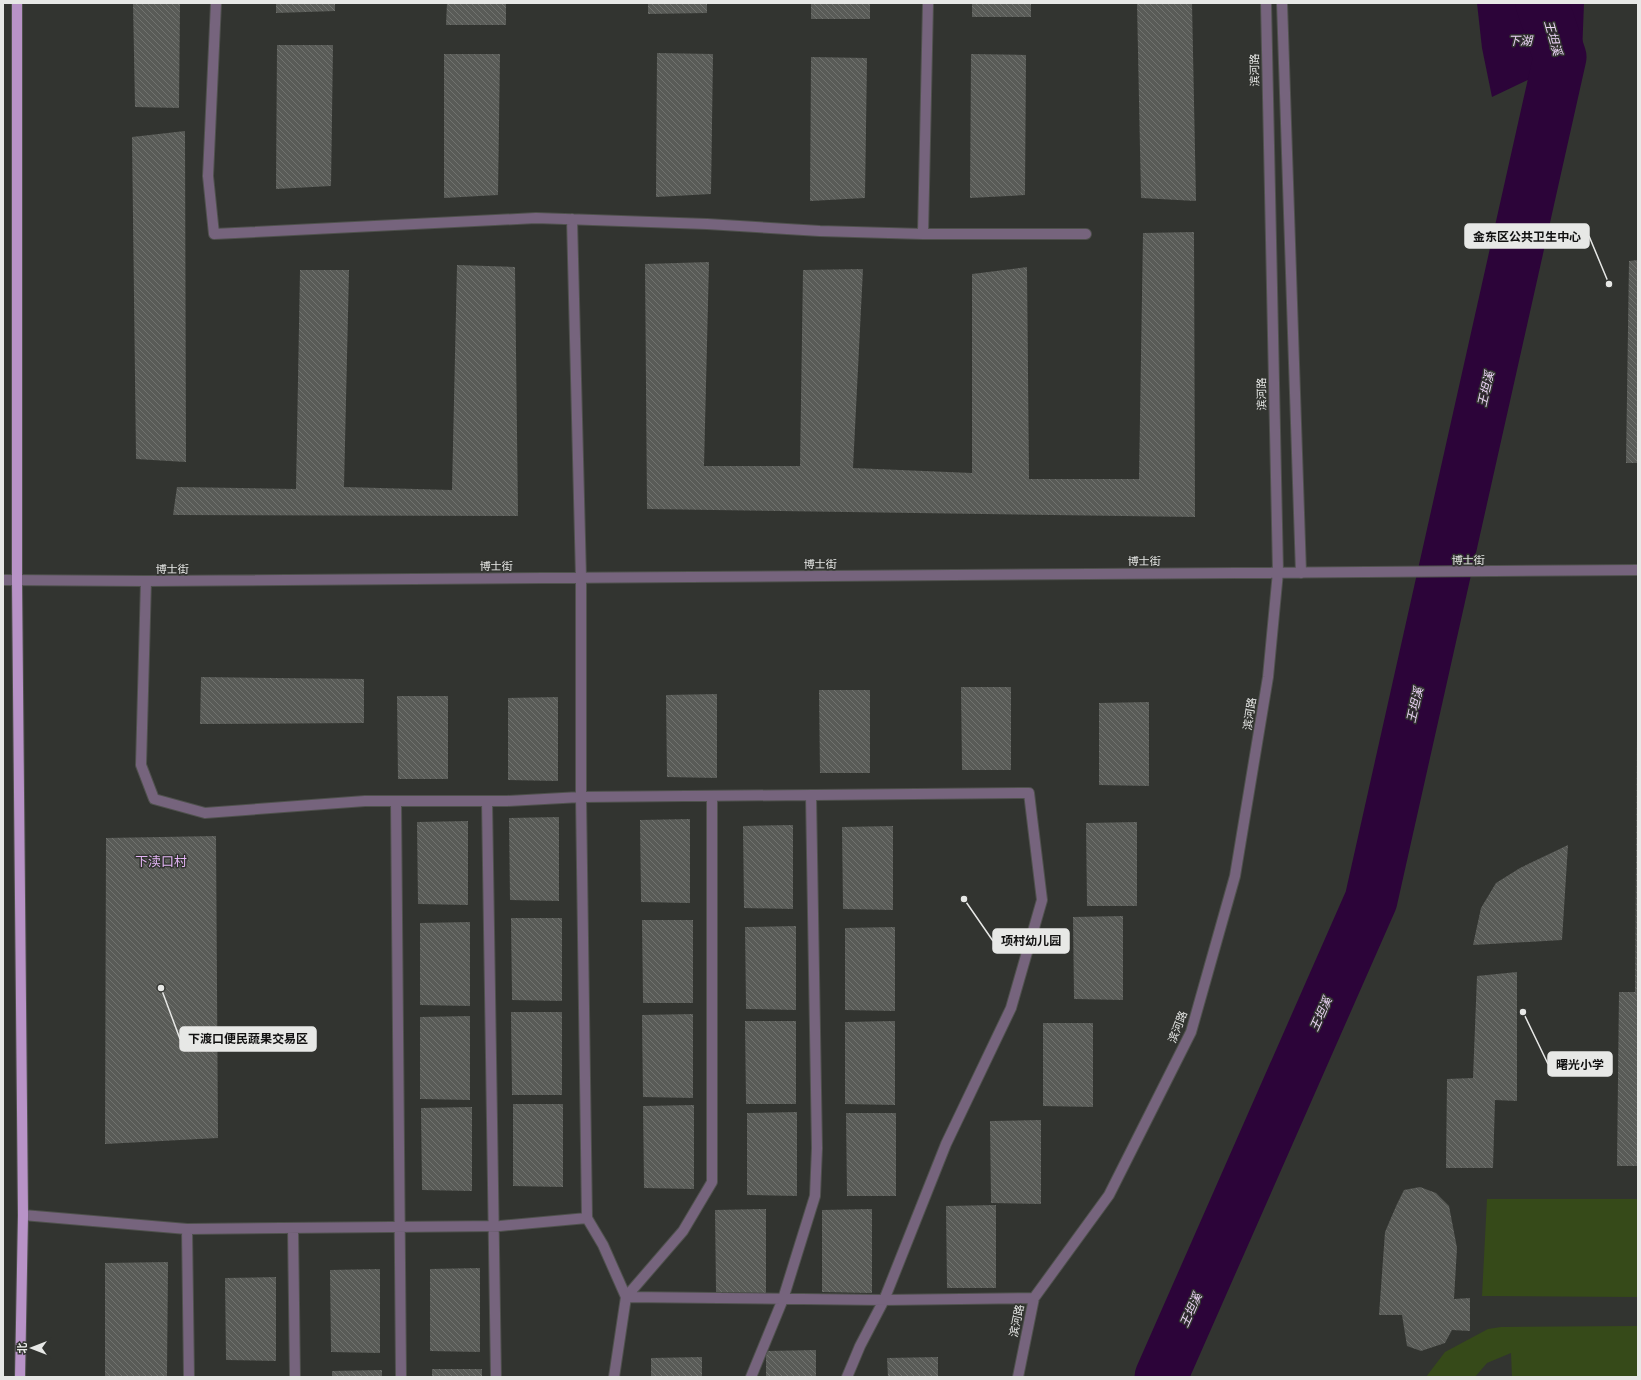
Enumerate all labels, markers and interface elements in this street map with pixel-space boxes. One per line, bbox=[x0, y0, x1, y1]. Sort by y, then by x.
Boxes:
water label: 王坦溪 bbox=[1541, 19, 1565, 59]
water label: 下湖 bbox=[1508, 34, 1534, 48]
street label: 滨河路 bbox=[1248, 53, 1262, 87]
callout: 金东区公共卫生中心 bbox=[1465, 224, 1589, 248]
text: 金东区公共卫生中心 bbox=[1473, 230, 1581, 244]
water label: 王坦溪 bbox=[1475, 368, 1497, 408]
street label: 滨河路 bbox=[1255, 377, 1269, 411]
street label: 博士街 bbox=[1452, 554, 1485, 567]
street label: 博士街 bbox=[1128, 555, 1161, 568]
street label: 博士街 bbox=[804, 558, 837, 571]
street label: 博士街 bbox=[480, 560, 513, 573]
street label: 博士街 bbox=[156, 563, 189, 576]
water label: 王坦溪 bbox=[1404, 684, 1426, 724]
street label: 滨河路 bbox=[1241, 697, 1259, 731]
district label: 下渎口村 bbox=[135, 854, 187, 869]
callout: 项村幼儿园 bbox=[993, 929, 1069, 953]
text: 项村幼儿园 bbox=[1001, 934, 1061, 948]
water label: 王坦溪 bbox=[1307, 993, 1336, 1033]
street label: 滨河路 bbox=[1166, 1009, 1190, 1045]
callout: 下渡口便民蔬果交易区 bbox=[180, 1027, 316, 1051]
text: 下渡口便民蔬果交易区 bbox=[188, 1032, 308, 1046]
callout: 曙光小学 bbox=[1548, 1052, 1612, 1076]
text: 曙光小学 bbox=[1556, 1058, 1604, 1072]
water label: 王坦溪 bbox=[1177, 1289, 1206, 1329]
street label: 滨河路 bbox=[1007, 1304, 1027, 1338]
north arrow bbox=[12, 1328, 52, 1368]
text: 北 bbox=[16, 1343, 29, 1354]

